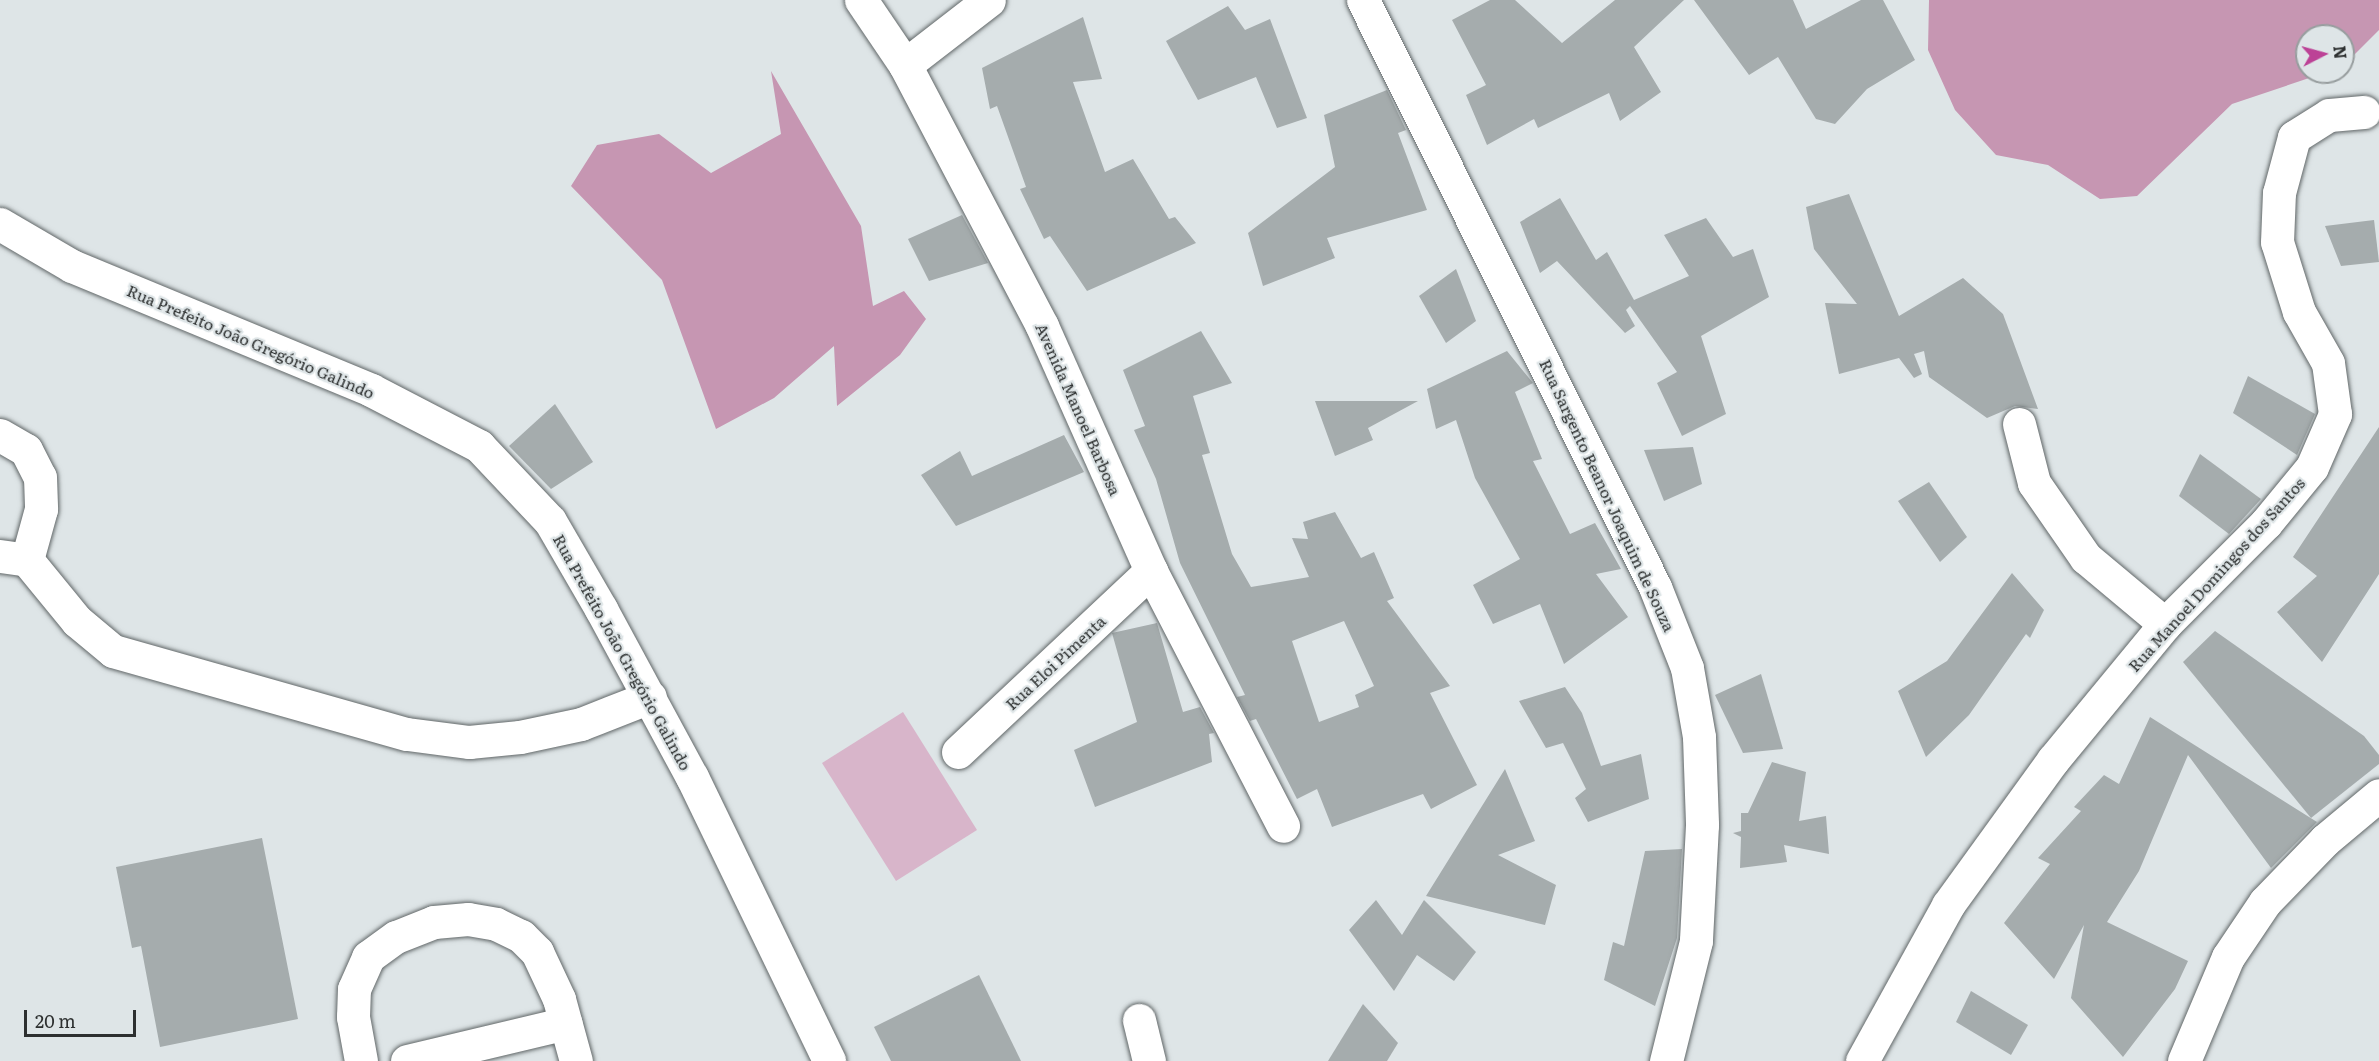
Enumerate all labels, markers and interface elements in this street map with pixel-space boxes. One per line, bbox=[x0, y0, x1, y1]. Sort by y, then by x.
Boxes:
north arrow bbox=[2295, 24, 2355, 84]
text: N bbox=[2328, 44, 2354, 60]
street label: Rua Prefeito João Gregório Galindo bbox=[124, 280, 378, 402]
street label: Avenida Manoel Barbosa bbox=[1032, 320, 1126, 498]
street label: Rua Sargento Beanor Joaquim de Souza bbox=[1536, 356, 1680, 634]
street label: Rua Manoel Domingos dos Santos bbox=[2124, 473, 2308, 675]
street label: Rua Prefeito João Gregório Galindo bbox=[550, 531, 696, 773]
street label: Rua Eloi Pimenta bbox=[1001, 611, 1109, 713]
scale bar bbox=[27, 998, 140, 1036]
text: 20 m bbox=[35, 1007, 76, 1034]

